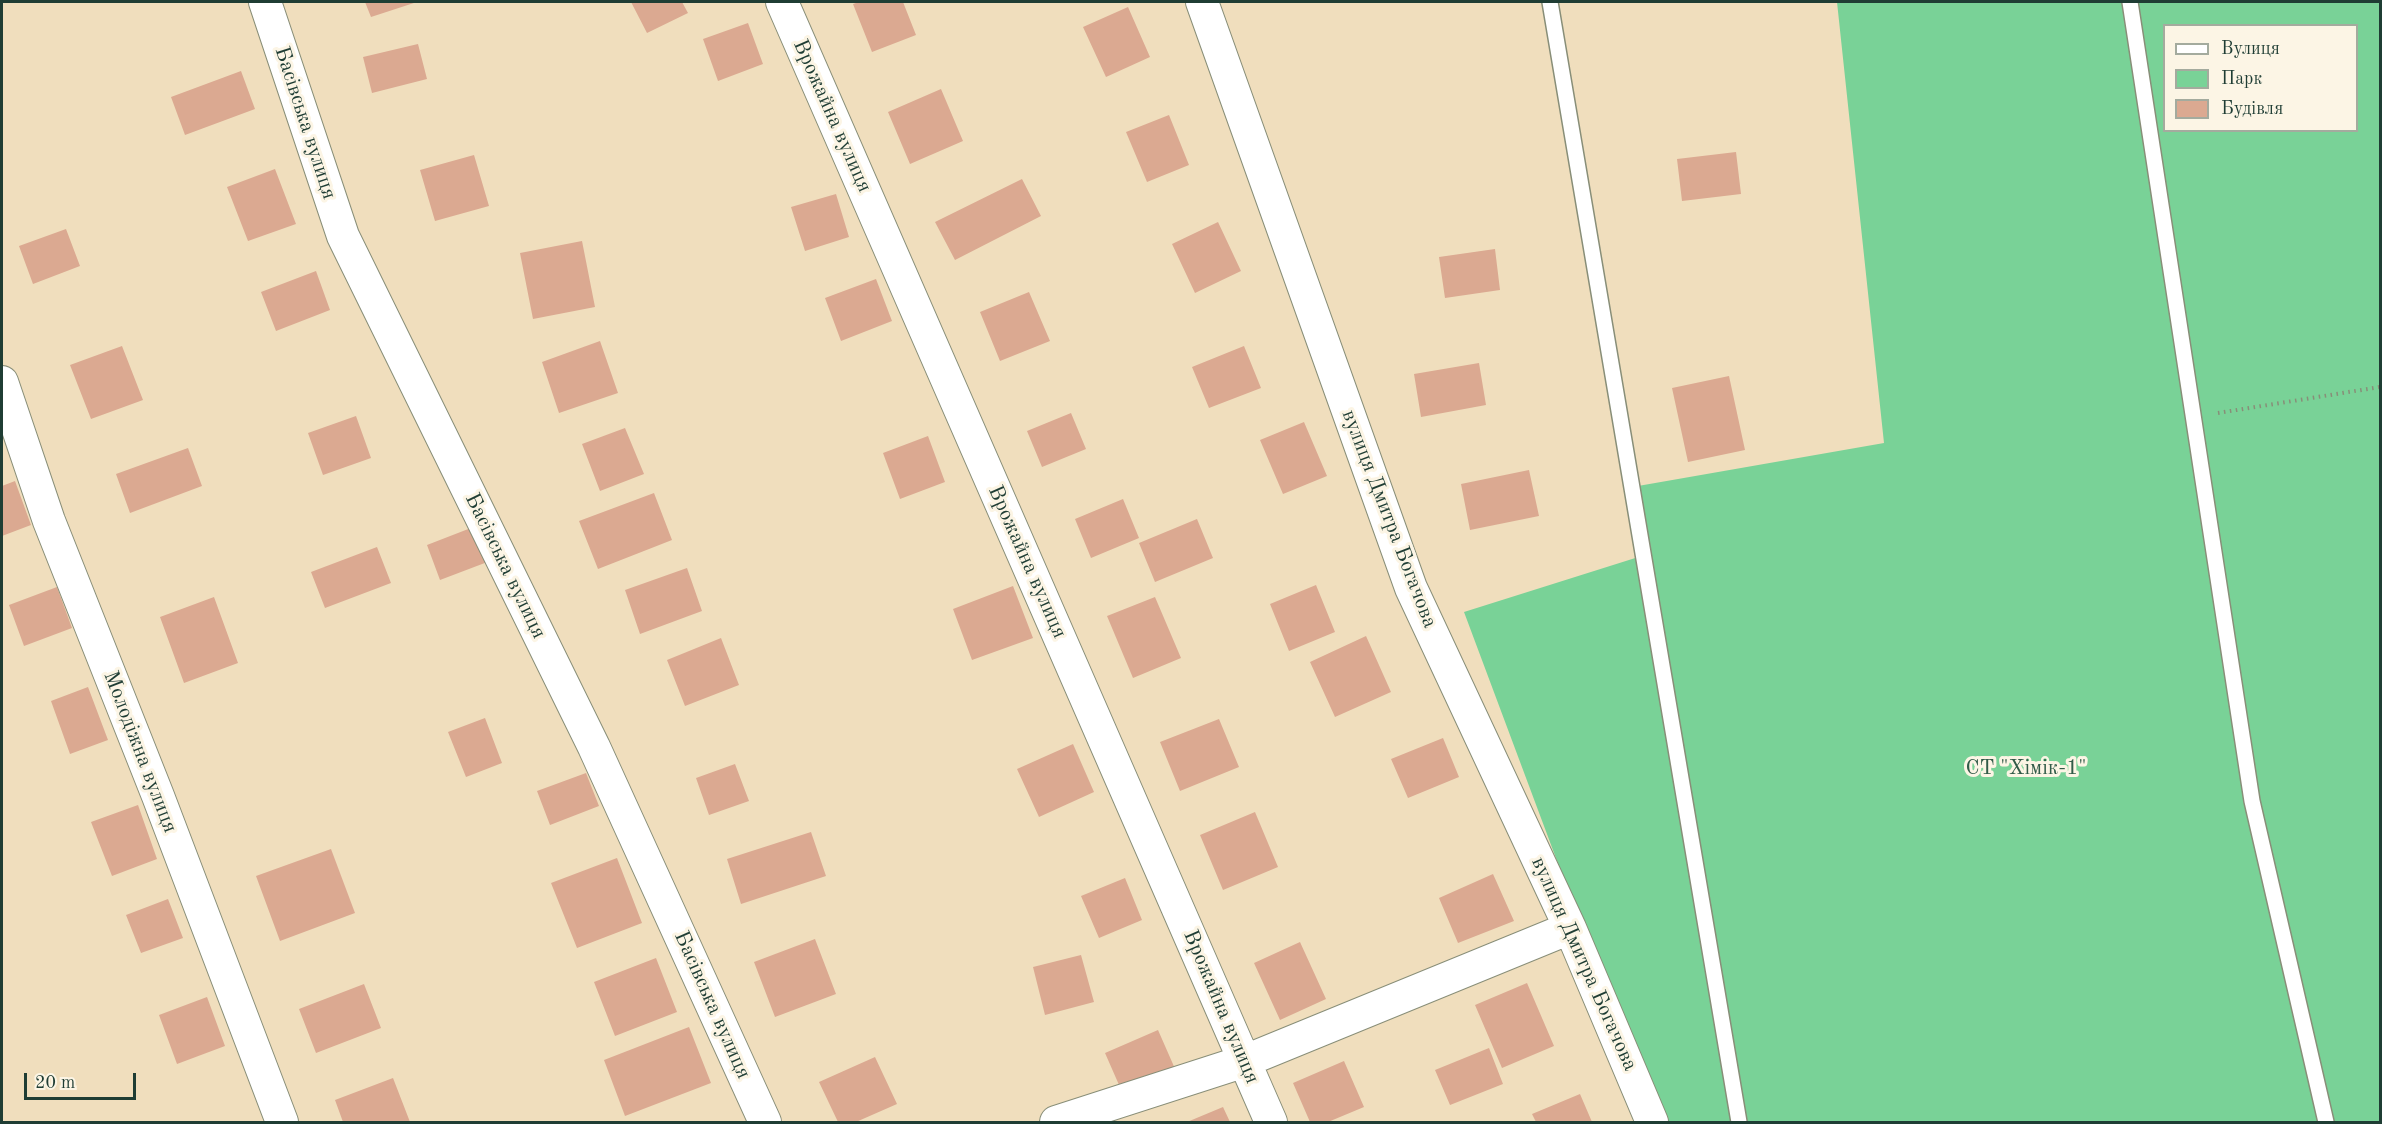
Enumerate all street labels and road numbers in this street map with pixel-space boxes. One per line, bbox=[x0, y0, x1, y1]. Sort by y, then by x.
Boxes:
street label: Врожайна вулиця bbox=[787, 36, 877, 196]
street label: Басівська вулиця bbox=[268, 43, 342, 203]
street label: вулиця Дмитра Богачова bbox=[1336, 406, 1442, 632]
street label: Врожайна вулиця bbox=[982, 482, 1072, 642]
street label: Басівська вулиця bbox=[459, 489, 551, 643]
street label: Молодіжна вулиця bbox=[97, 667, 183, 837]
street label: вулиця Дмитра Богачова bbox=[1525, 853, 1643, 1075]
street label: Врожайна вулиця bbox=[1177, 926, 1265, 1088]
street label: Басівська вулиця bbox=[668, 927, 756, 1083]

